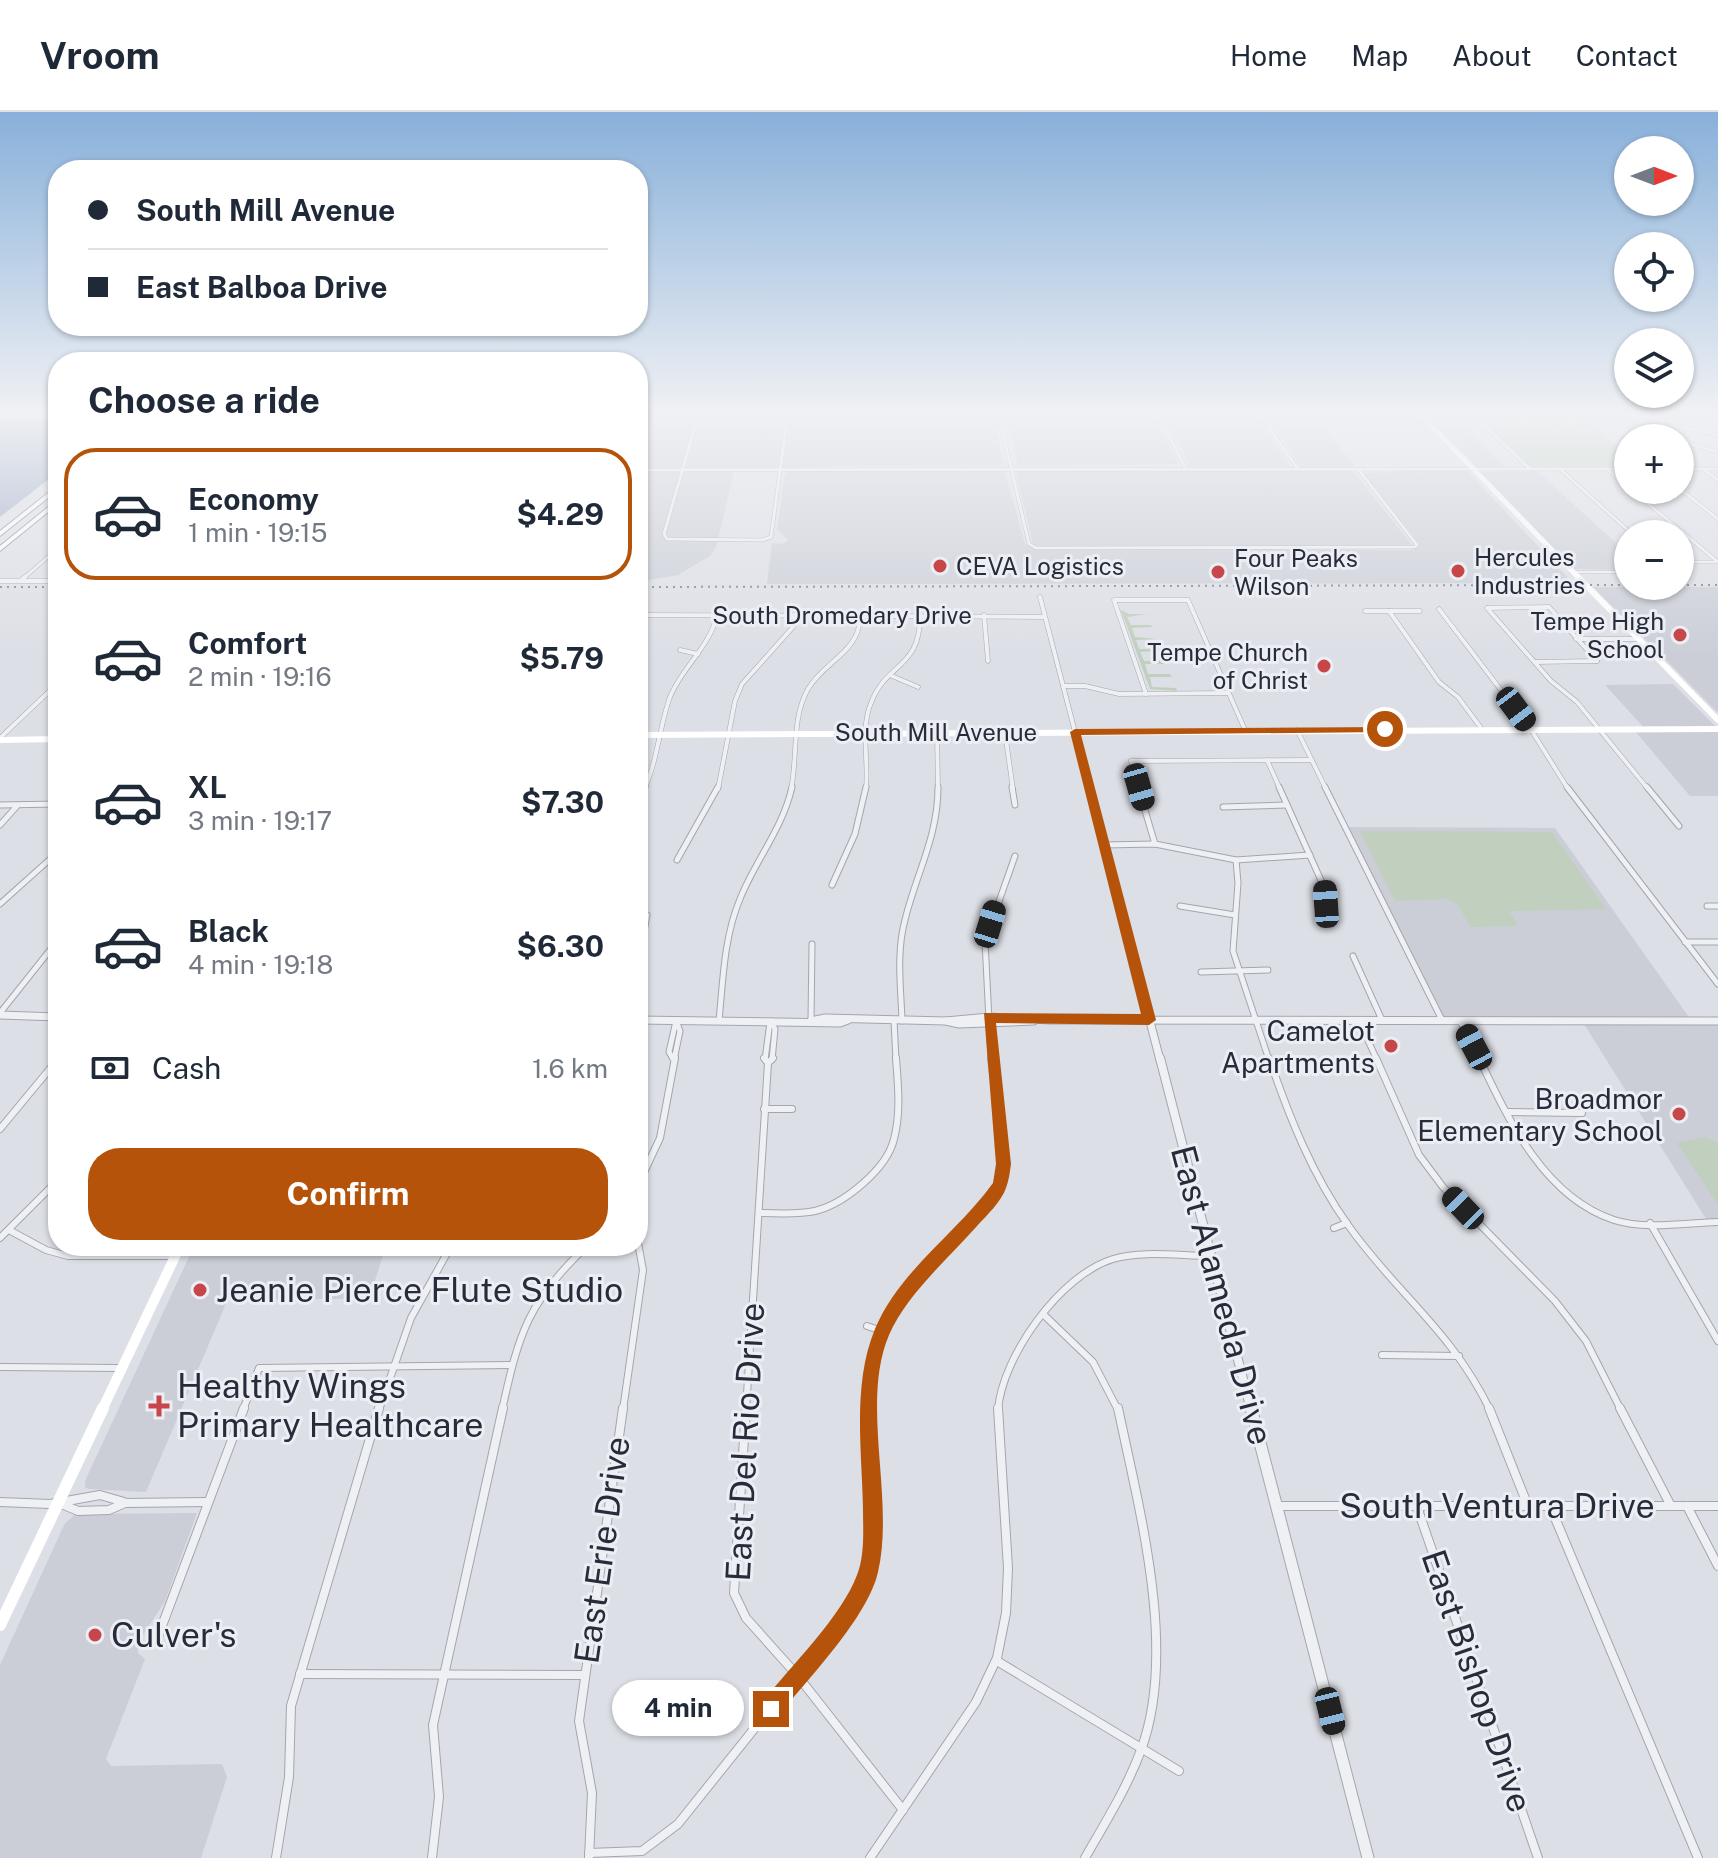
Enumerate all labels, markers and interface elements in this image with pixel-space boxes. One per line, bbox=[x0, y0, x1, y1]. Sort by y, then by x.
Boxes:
text: Vroom bbox=[40, 33, 160, 78]
text: Home bbox=[1230, 39, 1307, 72]
text: Map bbox=[1351, 39, 1408, 72]
text: About bbox=[1452, 39, 1532, 72]
text: Contact bbox=[1576, 39, 1678, 72]
north arrow bbox=[1614, 136, 1694, 216]
map controls bbox=[1614, 136, 1694, 600]
text: South Mill Avenue bbox=[136, 192, 395, 228]
button: locate bbox=[1614, 232, 1694, 312]
text: East Balboa Drive bbox=[136, 269, 388, 305]
button: layers bbox=[1614, 328, 1694, 408]
text: Choose a ride bbox=[88, 379, 320, 421]
button: + bbox=[1614, 424, 1694, 504]
icon: car bbox=[92, 478, 164, 550]
text: Economy bbox=[188, 481, 319, 517]
text: $4.29 bbox=[516, 496, 604, 532]
text: 1 min · 19:15 bbox=[188, 517, 327, 548]
button: − bbox=[1614, 520, 1694, 600]
place label: Hercules Industries bbox=[1474, 543, 1585, 599]
place label: Four Peaks Wilson bbox=[1234, 544, 1358, 600]
place label: CEVA Logistics bbox=[956, 552, 1124, 580]
marker: CEVA Logistics bbox=[931, 557, 949, 575]
marker: Hercules Industries bbox=[1449, 562, 1467, 580]
marker: Four Peaks Wilson bbox=[1209, 563, 1227, 581]
street label: South Dromedary Drive bbox=[712, 601, 972, 629]
place label: Tempe High School bbox=[1530, 607, 1664, 663]
icon: car bbox=[92, 622, 164, 694]
text: Comfort bbox=[188, 625, 307, 661]
marker: Tempe High School bbox=[1671, 626, 1689, 644]
place label: Tempe Church of Christ bbox=[1147, 638, 1308, 694]
text: $5.79 bbox=[519, 640, 604, 676]
marker: Tempe Church of Christ bbox=[1315, 657, 1333, 675]
text: 2 min · 19:16 bbox=[188, 661, 332, 692]
car bbox=[1492, 683, 1540, 735]
route start bbox=[1367, 711, 1403, 747]
street label: South Mill Avenue bbox=[835, 718, 1037, 746]
car bbox=[1121, 761, 1157, 813]
icon: car bbox=[92, 766, 164, 838]
text: XL bbox=[188, 769, 227, 805]
text: $7.30 bbox=[521, 784, 604, 820]
text: 3 min · 19:17 bbox=[188, 805, 332, 836]
car bbox=[1312, 879, 1340, 929]
car bbox=[972, 898, 1008, 950]
icon: car bbox=[92, 910, 164, 982]
text: Black bbox=[188, 913, 269, 949]
text: $6.30 bbox=[516, 928, 604, 964]
text: 4 min · 19:18 bbox=[188, 949, 333, 980]
place label: Camelot Apartments bbox=[1221, 1014, 1375, 1079]
car bbox=[1452, 1020, 1496, 1074]
marker: Camelot Apartments bbox=[1382, 1037, 1400, 1055]
icon: cash bbox=[88, 1046, 132, 1090]
text: Cash bbox=[152, 1050, 221, 1086]
text: 1.6 km bbox=[532, 1053, 608, 1084]
place label: Broadmor Elementary School bbox=[1417, 1082, 1663, 1147]
marker: Broadmor Elementary School bbox=[1670, 1105, 1688, 1123]
street label: East Alameda Drive bbox=[1163, 1141, 1281, 1449]
button: Confirm bbox=[88, 1148, 608, 1240]
car bbox=[1438, 1182, 1488, 1234]
place label: Jeanie Pierce Flute Studio bbox=[216, 1270, 623, 1310]
marker: Jeanie Pierce Flute Studio bbox=[191, 1281, 209, 1299]
street label: East Del Rio Drive bbox=[718, 1302, 772, 1582]
place label: Healthy Wings Primary Healthcare bbox=[177, 1366, 484, 1445]
marker: Healthy Wings Primary Healthcare bbox=[148, 1395, 170, 1417]
street label: East Erie Drive bbox=[566, 1434, 638, 1666]
street label: South Ventura Drive bbox=[1339, 1486, 1655, 1526]
street label: East Bishop Drive bbox=[1413, 1545, 1541, 1817]
place label: Culver's bbox=[111, 1615, 237, 1655]
marker: Culver's bbox=[86, 1626, 104, 1644]
callout: 4 min bbox=[611, 1681, 743, 1737]
car bbox=[1313, 1685, 1347, 1737]
route end bbox=[753, 1691, 789, 1727]
text: 4 min bbox=[644, 1692, 712, 1723]

